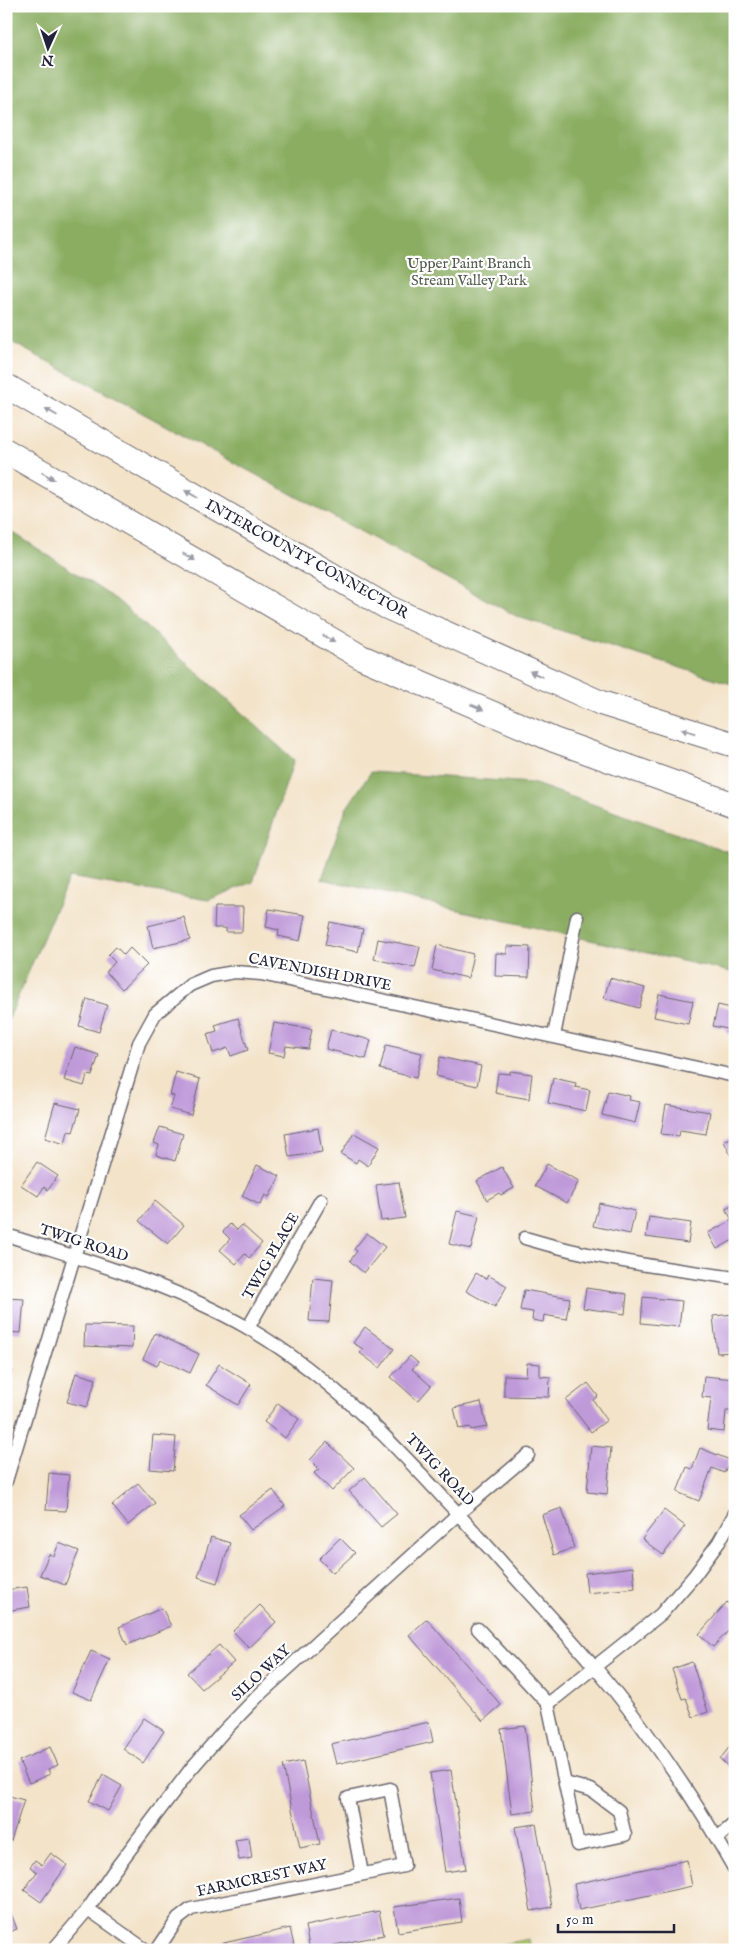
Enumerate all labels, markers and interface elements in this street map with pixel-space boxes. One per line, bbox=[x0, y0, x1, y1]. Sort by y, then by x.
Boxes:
north arrow bbox=[22, 22, 72, 72]
text: N bbox=[41, 51, 55, 69]
park label: Upper Paint Branch Stream Valley Park bbox=[407, 254, 531, 290]
one-way arrow bbox=[43, 408, 58, 416]
one-way arrow bbox=[42, 471, 55, 480]
one-way arrow bbox=[185, 489, 198, 498]
street label: INTERCOUNTY CONNECTOR bbox=[202, 495, 413, 623]
one-way arrow bbox=[182, 553, 195, 562]
one-way arrow bbox=[323, 634, 336, 643]
one-way arrow bbox=[529, 670, 543, 678]
one-way arrow bbox=[470, 703, 484, 711]
one-way arrow bbox=[681, 726, 696, 734]
street label: CAVENDISH DRIVE bbox=[247, 949, 393, 995]
street label: TWIG PLACE bbox=[238, 1209, 304, 1303]
street label: TWIG ROAD bbox=[37, 1220, 131, 1266]
street label: TWIG ROAD bbox=[402, 1430, 478, 1510]
street label: SILO WAY bbox=[227, 1640, 295, 1705]
street label: FARMCREST WAY bbox=[195, 1855, 330, 1901]
scale bar bbox=[558, 1901, 675, 1933]
text: 50 m bbox=[566, 1910, 594, 1929]

